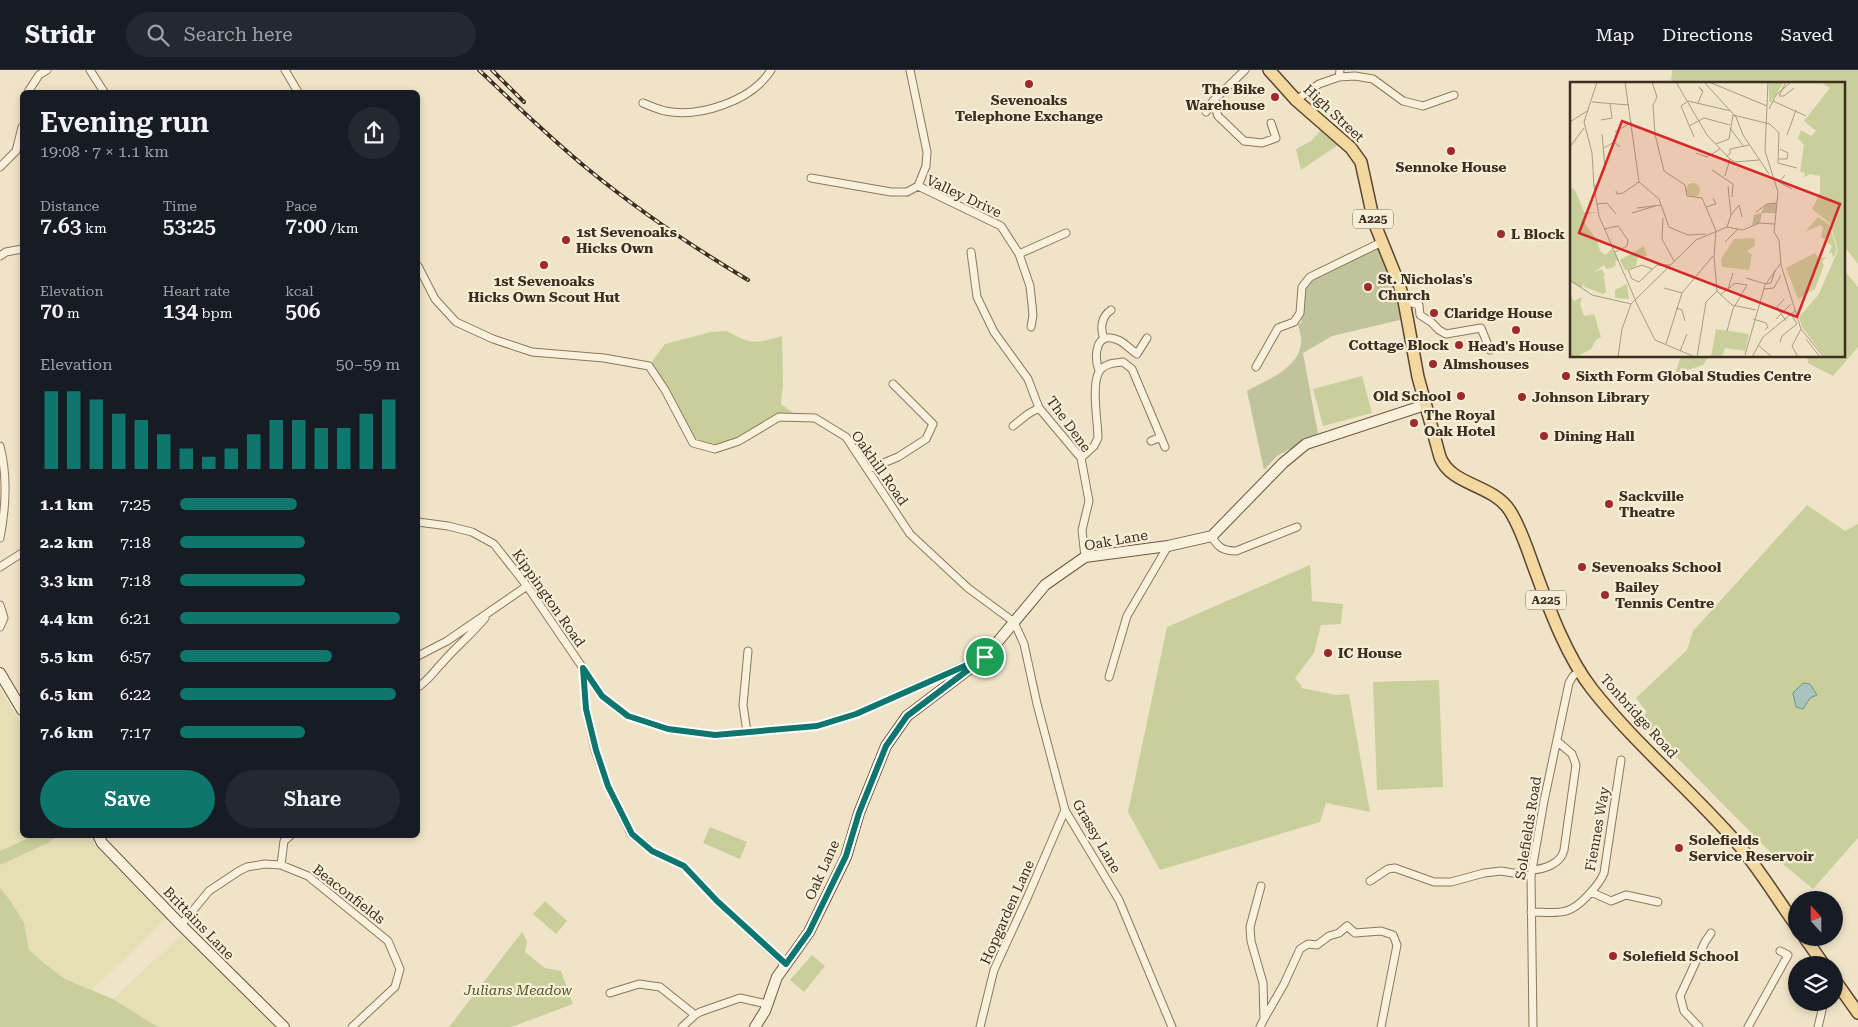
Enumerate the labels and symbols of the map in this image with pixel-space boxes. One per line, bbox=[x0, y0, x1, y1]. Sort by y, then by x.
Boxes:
marker: Sevenoaks Telephone Exchange bbox=[1023, 78, 1035, 90]
place label: The Bike Warehouse bbox=[1186, 81, 1265, 113]
street label: High Street bbox=[1300, 81, 1368, 145]
inset map bbox=[1570, 82, 1846, 358]
marker: The Bike Warehouse bbox=[1269, 91, 1281, 103]
place label: Sevenoaks Telephone Exchange bbox=[955, 92, 1103, 124]
marker: Sennoke House bbox=[1445, 145, 1457, 157]
place label: Sennoke House bbox=[1395, 159, 1507, 175]
street label: Valley Drive bbox=[924, 172, 1004, 221]
road number: A225 bbox=[1353, 210, 1393, 228]
place label: 1st Sevenoaks Hicks Own bbox=[576, 224, 677, 256]
place label: L Block bbox=[1511, 226, 1565, 242]
marker: L Block bbox=[1495, 228, 1507, 240]
marker: 1st Sevenoaks Hicks Own bbox=[560, 234, 572, 246]
marker: 1st Sevenoaks Hicks Own Scout Hut bbox=[538, 259, 550, 271]
place label: St. Nicholas's Church bbox=[1378, 271, 1472, 303]
place label: 1st Sevenoaks Hicks Own Scout Hut bbox=[468, 273, 620, 305]
marker: St. Nicholas's Church bbox=[1362, 281, 1374, 293]
place label: Claridge House bbox=[1444, 305, 1552, 321]
marker: Claridge House bbox=[1428, 307, 1440, 319]
marker: Head's House bbox=[1510, 324, 1522, 336]
place label: Cottage Block bbox=[1349, 337, 1449, 353]
place label: Head's House bbox=[1468, 338, 1564, 354]
marker: Cottage Block bbox=[1453, 339, 1465, 351]
place label: Almshouses bbox=[1443, 356, 1529, 372]
marker: Almshouses bbox=[1427, 358, 1439, 370]
place label: Sixth Form Global Studies Centre bbox=[1576, 368, 1812, 384]
marker: Sixth Form Global Studies Centre bbox=[1560, 370, 1572, 382]
place label: Old School bbox=[1373, 388, 1451, 404]
place label: Johnson Library bbox=[1532, 389, 1650, 405]
marker: Old School bbox=[1455, 390, 1467, 402]
marker: Johnson Library bbox=[1516, 391, 1528, 403]
street label: The Dene bbox=[1043, 393, 1095, 455]
place label: The Royal Oak Hotel bbox=[1424, 407, 1496, 439]
marker: The Royal Oak Hotel bbox=[1408, 417, 1420, 429]
street label: Oakhill Road bbox=[848, 428, 912, 508]
place label: Dining Hall bbox=[1554, 428, 1635, 444]
marker: Dining Hall bbox=[1538, 430, 1550, 442]
place label: Sackville Theatre bbox=[1619, 488, 1684, 520]
marker: Sackville Theatre bbox=[1603, 498, 1615, 510]
street label: Oak Lane bbox=[1083, 526, 1149, 553]
street label: Kippington Road bbox=[509, 546, 589, 650]
place label: Sevenoaks School bbox=[1592, 559, 1722, 575]
marker: Sevenoaks School bbox=[1576, 561, 1588, 573]
place label: Bailey Tennis Centre bbox=[1615, 579, 1714, 611]
marker: Bailey Tennis Centre bbox=[1599, 589, 1611, 601]
road number: A225 bbox=[1526, 590, 1566, 610]
pin bbox=[964, 636, 1006, 678]
place label: IC House bbox=[1338, 645, 1402, 661]
marker: IC House bbox=[1322, 647, 1334, 659]
street label: Tonbridge Road bbox=[1597, 671, 1681, 761]
street label: Solefields Road bbox=[1512, 775, 1544, 881]
street label: Fiennes Way bbox=[1582, 785, 1612, 873]
street label: Grassy Lane bbox=[1070, 796, 1125, 876]
place label: Solefields Service Reservoir bbox=[1689, 832, 1815, 864]
street label: Oak Lane bbox=[802, 837, 842, 903]
marker: Solefields Service Reservoir bbox=[1673, 842, 1685, 854]
street label: Hopgarden Lane bbox=[977, 857, 1037, 967]
street label: Beaconfields bbox=[310, 861, 388, 927]
street label: Brittains Lane bbox=[160, 883, 238, 963]
north arrow bbox=[1788, 891, 1842, 946]
place label: Solefield School bbox=[1623, 948, 1739, 964]
marker: Solefield School bbox=[1607, 950, 1619, 962]
park label: Julians Meadow bbox=[463, 982, 572, 998]

